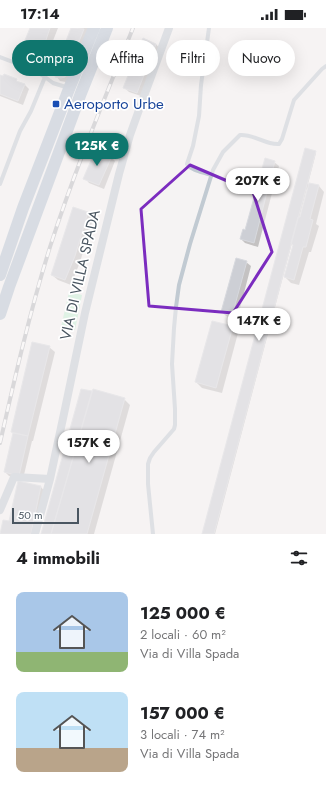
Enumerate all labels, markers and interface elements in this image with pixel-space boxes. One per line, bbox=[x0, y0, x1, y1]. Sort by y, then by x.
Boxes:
text: 17:14 bbox=[20, 3, 60, 25]
chip: Compra bbox=[12, 40, 88, 76]
chip: Affitta bbox=[96, 40, 158, 76]
chip: Filtri bbox=[166, 40, 220, 76]
chip: Nuovo bbox=[228, 40, 295, 76]
place label: Aeroporto Urbe bbox=[64, 93, 164, 115]
marker: Aeroporto Urbe bbox=[51, 99, 61, 109]
pin: 125K € bbox=[64, 133, 130, 167]
text: 125K € bbox=[74, 136, 120, 155]
pin: 207K € bbox=[225, 168, 291, 202]
text: 207K € bbox=[235, 171, 281, 190]
street label: VIA DI VILLA SPADA bbox=[54, 208, 106, 342]
pin: 147K € bbox=[226, 308, 292, 342]
text: 147K € bbox=[236, 311, 282, 330]
pin: 157K € bbox=[56, 430, 122, 464]
text: 157K € bbox=[67, 433, 111, 452]
scale bar bbox=[12, 506, 79, 525]
text: 50 m bbox=[18, 507, 43, 523]
text: 4 immobili bbox=[16, 546, 100, 570]
icon: filters bbox=[288, 547, 310, 569]
text: 125 000 € bbox=[140, 601, 226, 625]
icon: home bbox=[48, 608, 96, 656]
text: 2 locali · 60 m² bbox=[140, 625, 226, 644]
text: Via di Villa Spada bbox=[140, 644, 239, 663]
text: 157 000 € bbox=[140, 701, 225, 725]
icon: home bbox=[48, 708, 96, 756]
text: 3 locali · 74 m² bbox=[140, 725, 225, 744]
text: Via di Villa Spada bbox=[140, 744, 239, 763]

